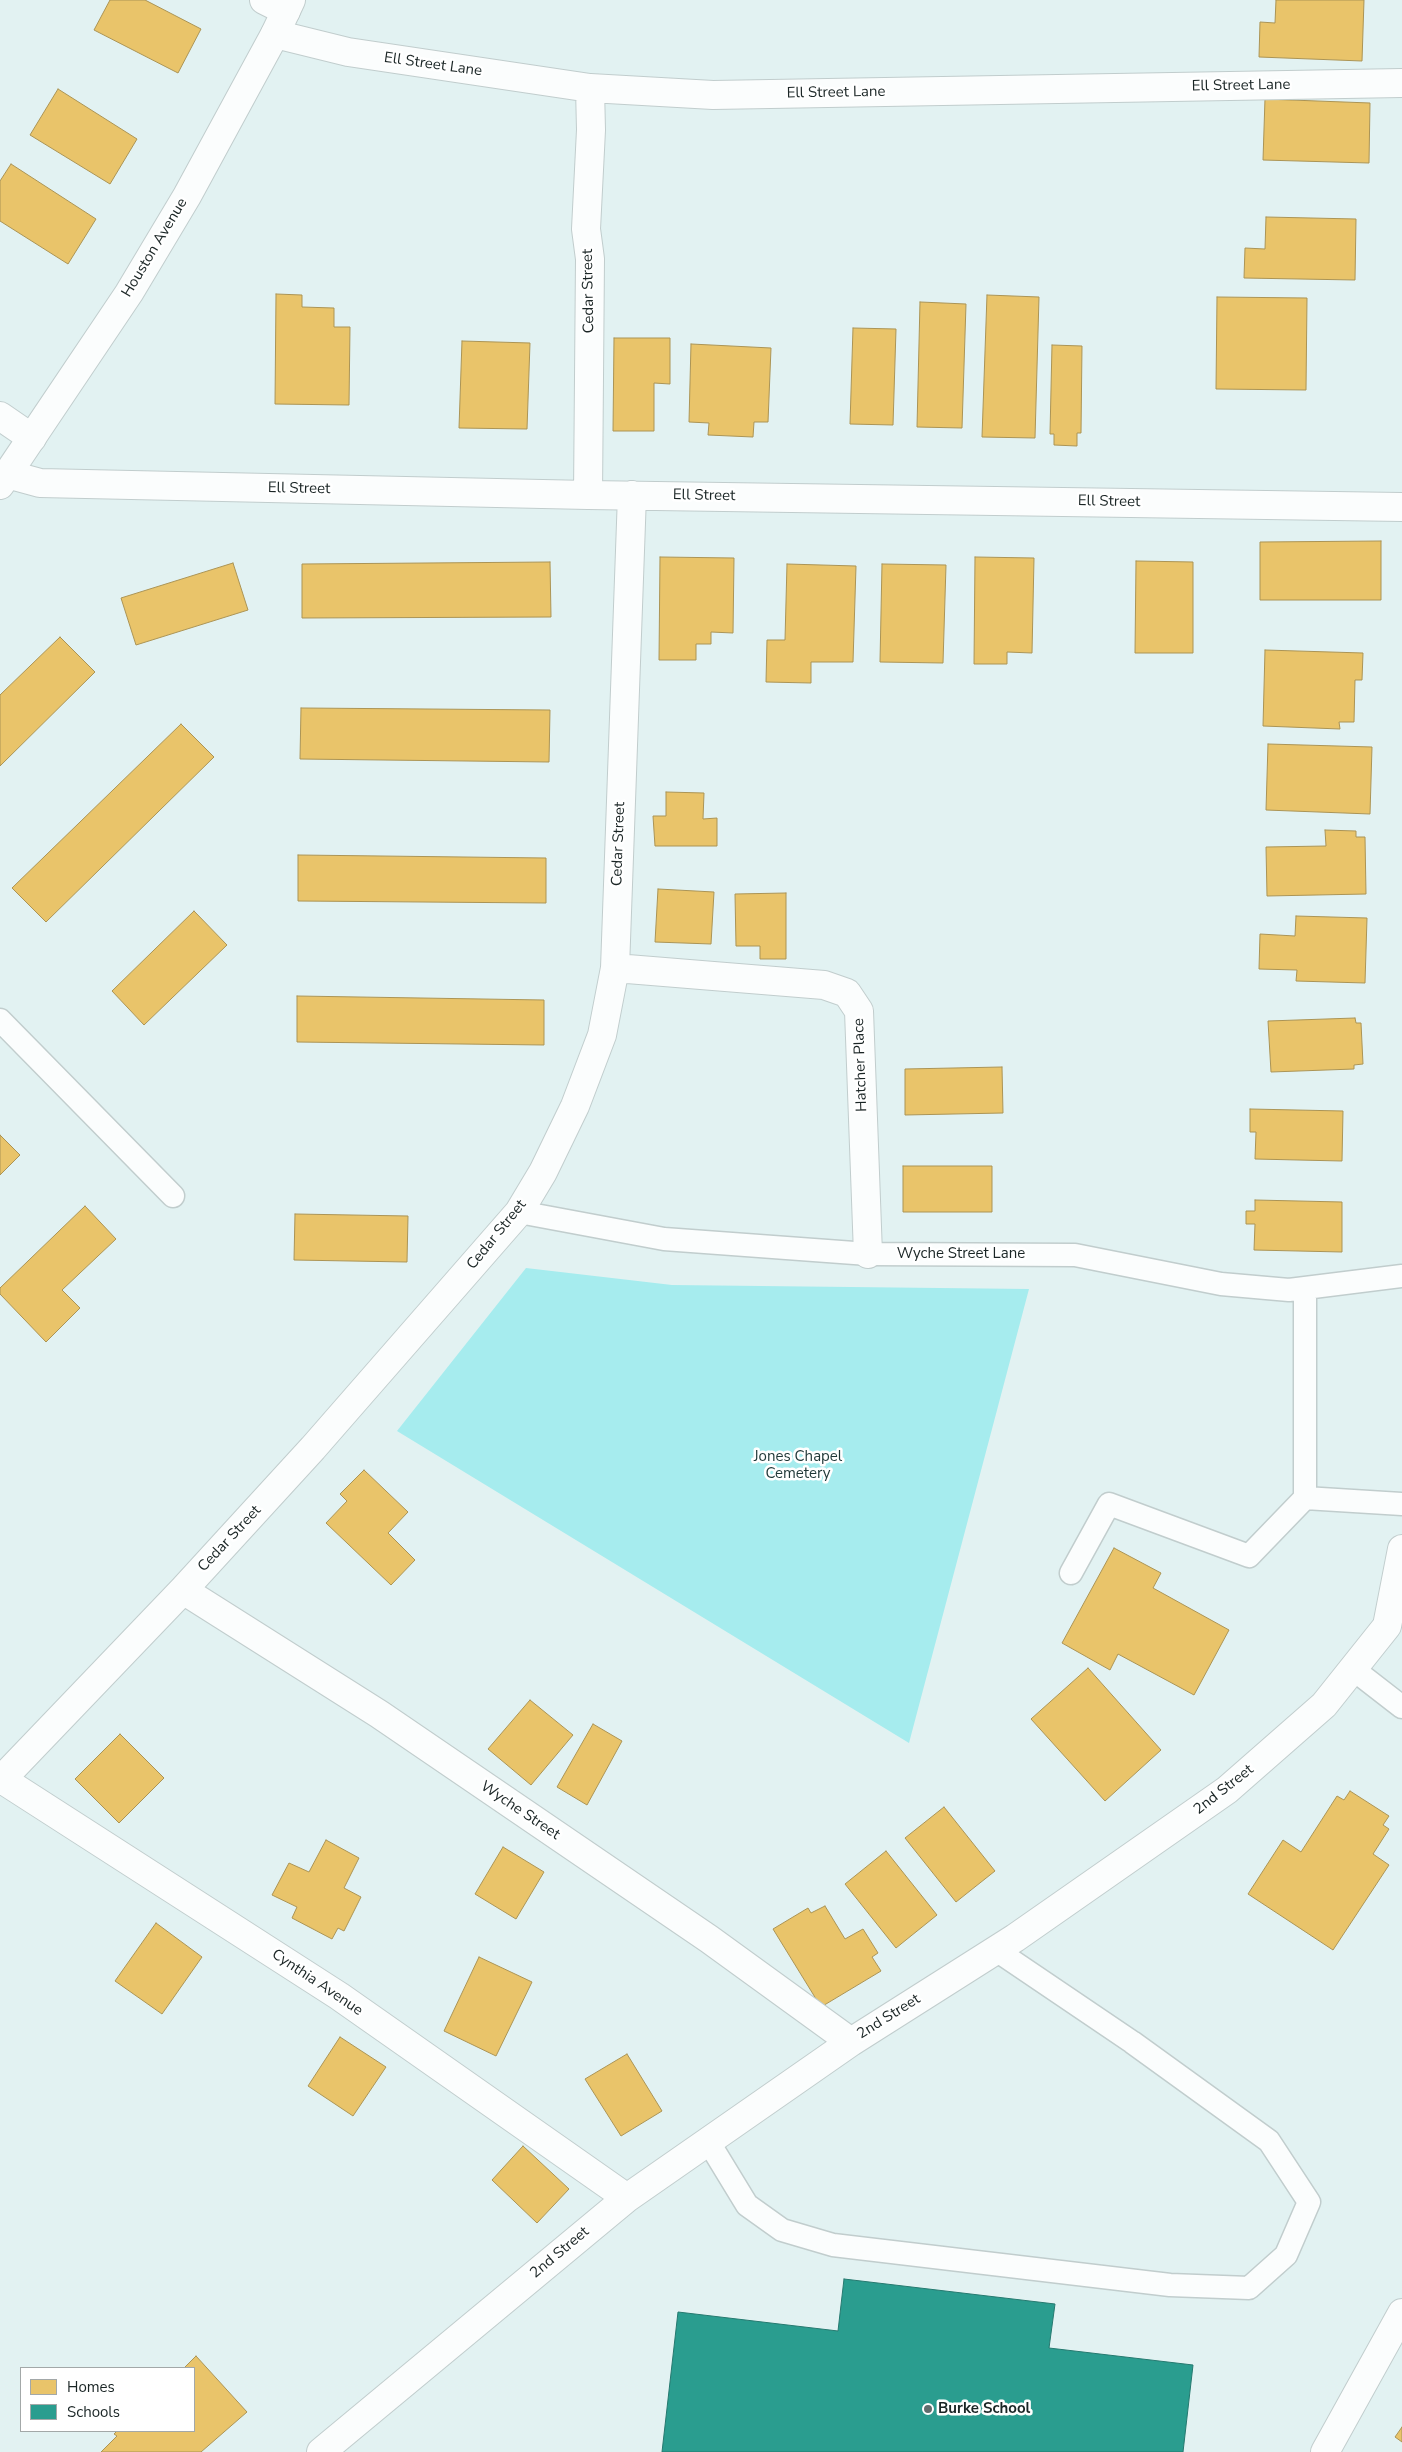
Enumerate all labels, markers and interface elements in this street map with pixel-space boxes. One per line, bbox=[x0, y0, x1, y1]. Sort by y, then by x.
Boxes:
street label: Ell Street Lane bbox=[383, 49, 483, 81]
street label: Ell Street Lane bbox=[1191, 76, 1291, 96]
street label: Ell Street Lane bbox=[786, 83, 886, 103]
street label: Houston Avenue bbox=[118, 195, 192, 301]
street label: Cedar Street bbox=[579, 249, 599, 333]
street label: Ell Street bbox=[268, 479, 330, 499]
street label: Ell Street bbox=[673, 486, 735, 506]
street label: Ell Street bbox=[1078, 492, 1140, 512]
street label: Cedar Street bbox=[609, 802, 629, 886]
street label: Hatcher Place bbox=[850, 1018, 872, 1112]
street label: Cedar Street bbox=[463, 1197, 531, 1273]
street label: Wyche Street Lane bbox=[897, 1245, 1025, 1263]
park label: Jones Chapel Cemetery bbox=[754, 1448, 842, 1483]
street label: Cedar Street bbox=[195, 1502, 265, 1576]
street label: 2nd Street bbox=[1190, 1761, 1258, 1819]
street label: Wyche Street bbox=[477, 1778, 563, 1844]
street label: Cynthia Avenue bbox=[268, 1946, 366, 2020]
street label: 2nd Street bbox=[854, 1991, 924, 2043]
street label: 2nd Street bbox=[527, 2223, 593, 2283]
legend bbox=[20, 2367, 195, 2432]
text: Homes bbox=[67, 2377, 115, 2397]
place label: Burke School bbox=[938, 2400, 1030, 2418]
text: Schools bbox=[67, 2402, 120, 2422]
marker: Burke School bbox=[922, 2403, 934, 2415]

